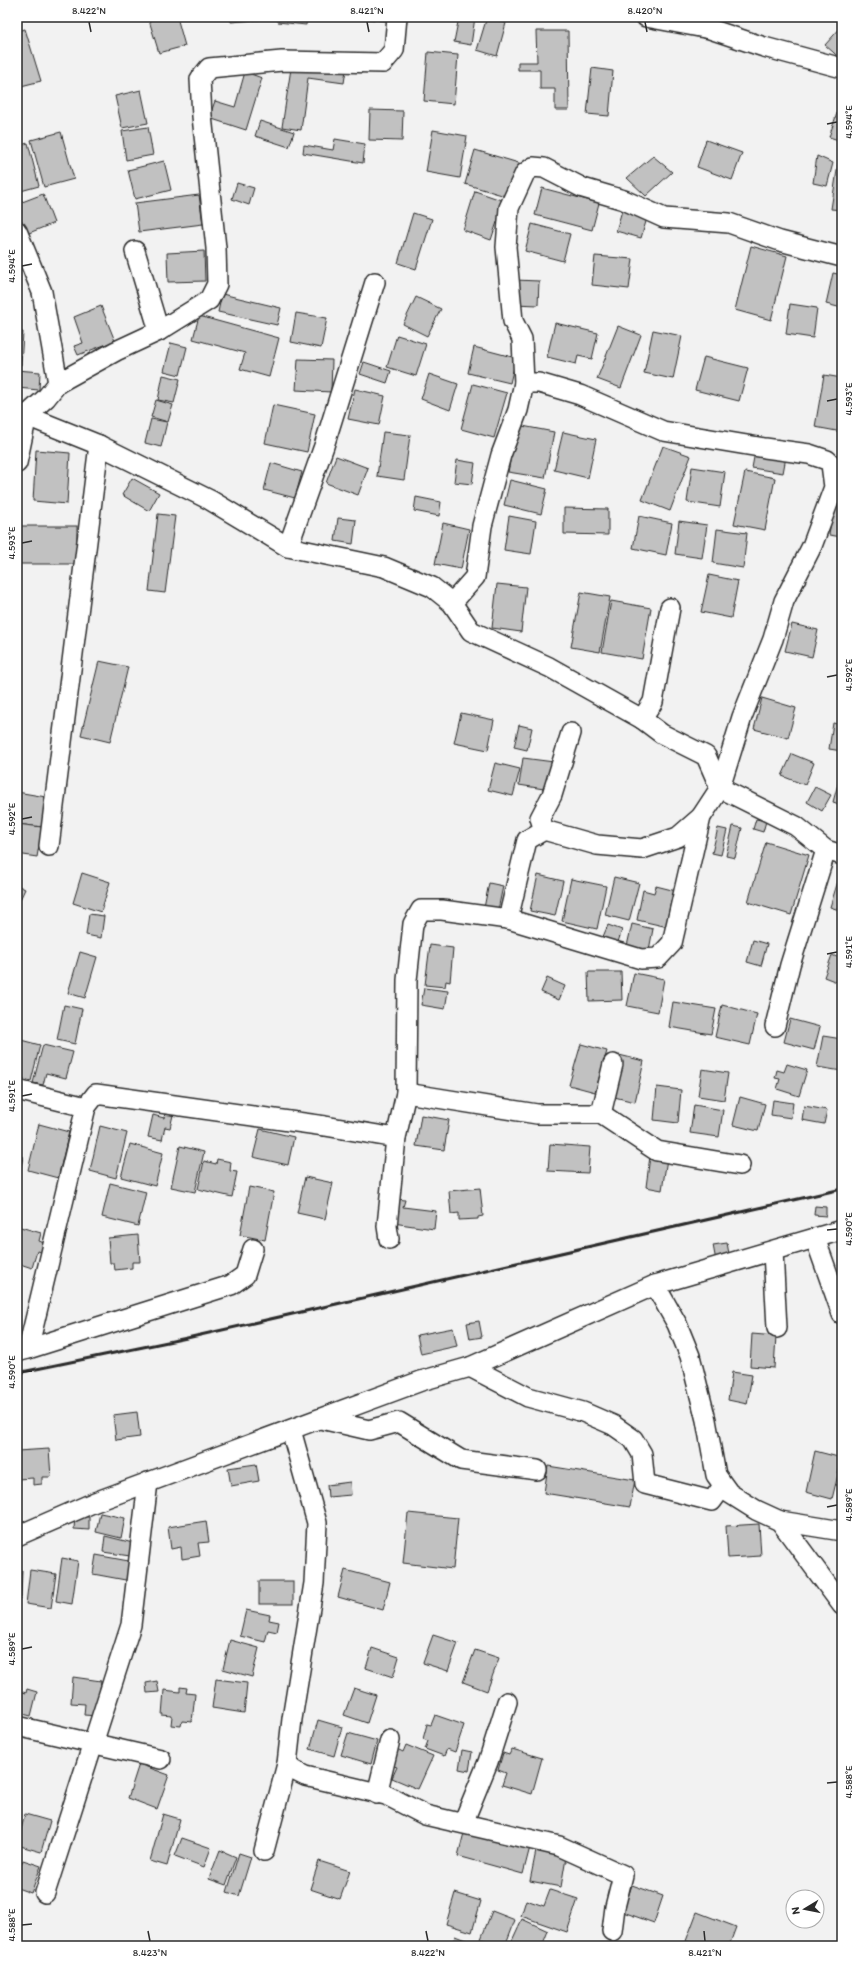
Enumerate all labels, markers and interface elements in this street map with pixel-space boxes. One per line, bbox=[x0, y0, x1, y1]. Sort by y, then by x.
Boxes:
text: 8.422°N bbox=[72, 4, 106, 17]
text: 8.421°N bbox=[350, 4, 384, 17]
text: 8.420°N bbox=[627, 4, 663, 17]
text: 4.594°E bbox=[842, 105, 855, 139]
text: 4.594°E bbox=[5, 249, 18, 283]
text: 4.593°E bbox=[842, 382, 855, 415]
text: 4.593°E bbox=[5, 526, 18, 559]
text: 4.592°E bbox=[842, 658, 855, 691]
text: 4.592°E bbox=[5, 802, 18, 835]
text: 4.591°E bbox=[842, 935, 855, 968]
text: 4.591°E bbox=[5, 1079, 18, 1112]
text: 4.590°E bbox=[842, 1212, 855, 1246]
text: 4.590°E bbox=[5, 1355, 18, 1389]
text: 4.589°E bbox=[842, 1488, 855, 1521]
text: 4.589°E bbox=[5, 1632, 18, 1665]
text: 4.588°E bbox=[842, 1765, 855, 1799]
north arrow bbox=[785, 1889, 825, 1929]
text: N bbox=[789, 1906, 803, 1915]
text: 4.588°E bbox=[5, 1908, 18, 1942]
text: 8.423°N bbox=[133, 1946, 167, 1959]
text: 8.422°N bbox=[411, 1946, 445, 1959]
text: 8.421°N bbox=[688, 1946, 722, 1959]

